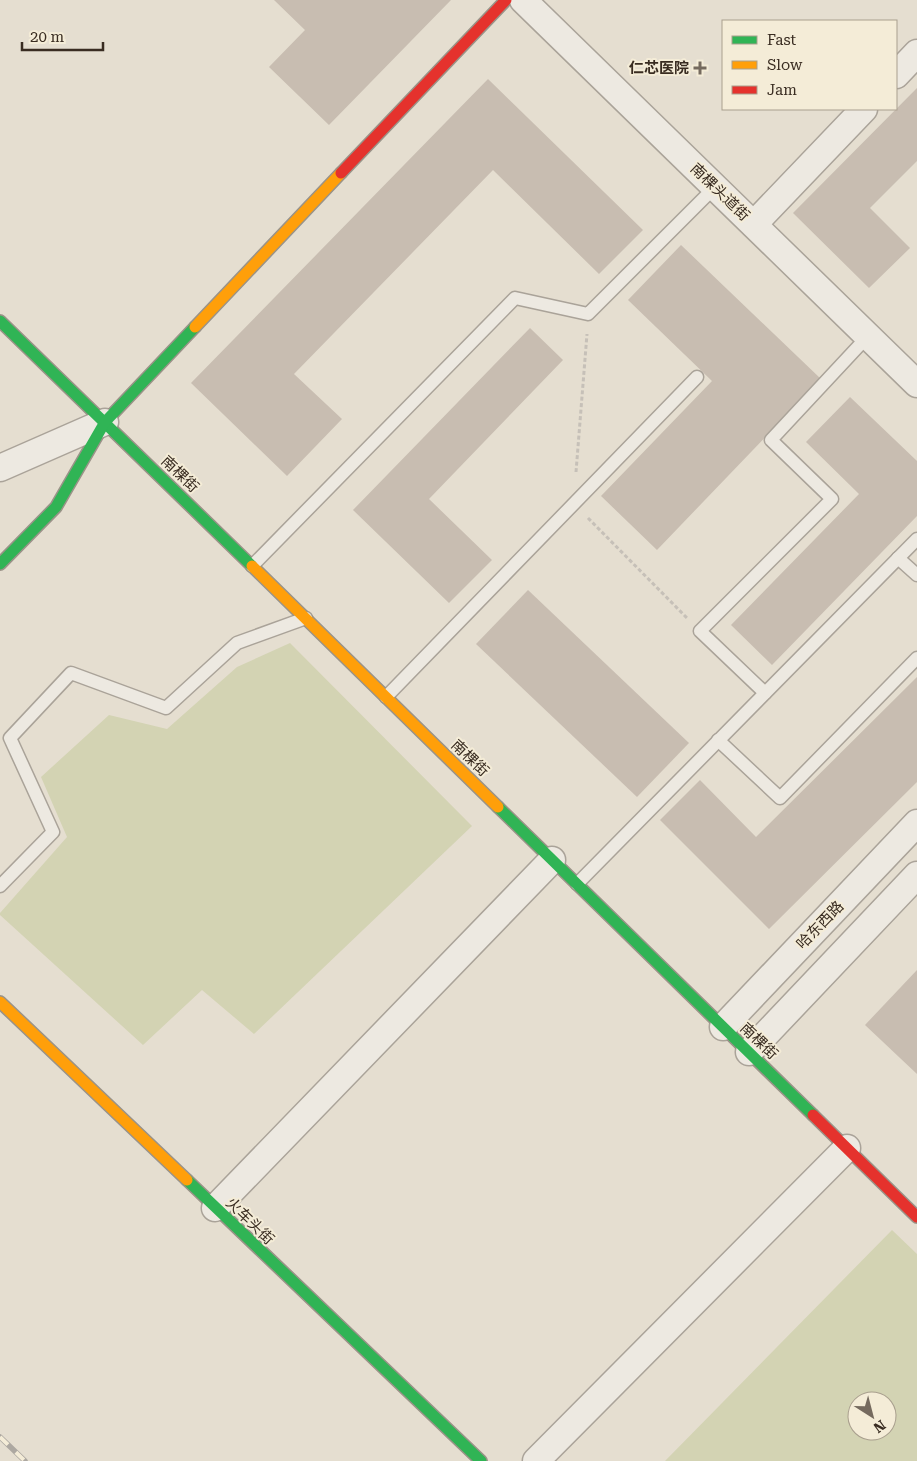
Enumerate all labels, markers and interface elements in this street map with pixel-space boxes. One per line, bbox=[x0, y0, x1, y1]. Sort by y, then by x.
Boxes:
scale bar bbox=[22, 20, 104, 52]
legend bbox=[722, 20, 897, 110]
text: 20 m bbox=[30, 28, 65, 46]
text: Fast bbox=[767, 31, 797, 49]
text: Slow bbox=[767, 56, 803, 74]
place label: 仁芯医院 bbox=[629, 59, 689, 77]
marker: 仁芯医院 bbox=[693, 61, 707, 75]
text: Jam bbox=[767, 81, 797, 99]
street label: 南棵头道街 bbox=[687, 159, 753, 225]
street label: 南棵街 bbox=[158, 452, 202, 496]
street label: 南棵街 bbox=[448, 736, 492, 780]
street label: 哈东西路 bbox=[793, 897, 847, 953]
street label: 南棵街 bbox=[737, 1019, 781, 1063]
street label: 火车头街 bbox=[222, 1194, 278, 1248]
north arrow bbox=[847, 1391, 897, 1441]
text: N bbox=[870, 1417, 889, 1436]

